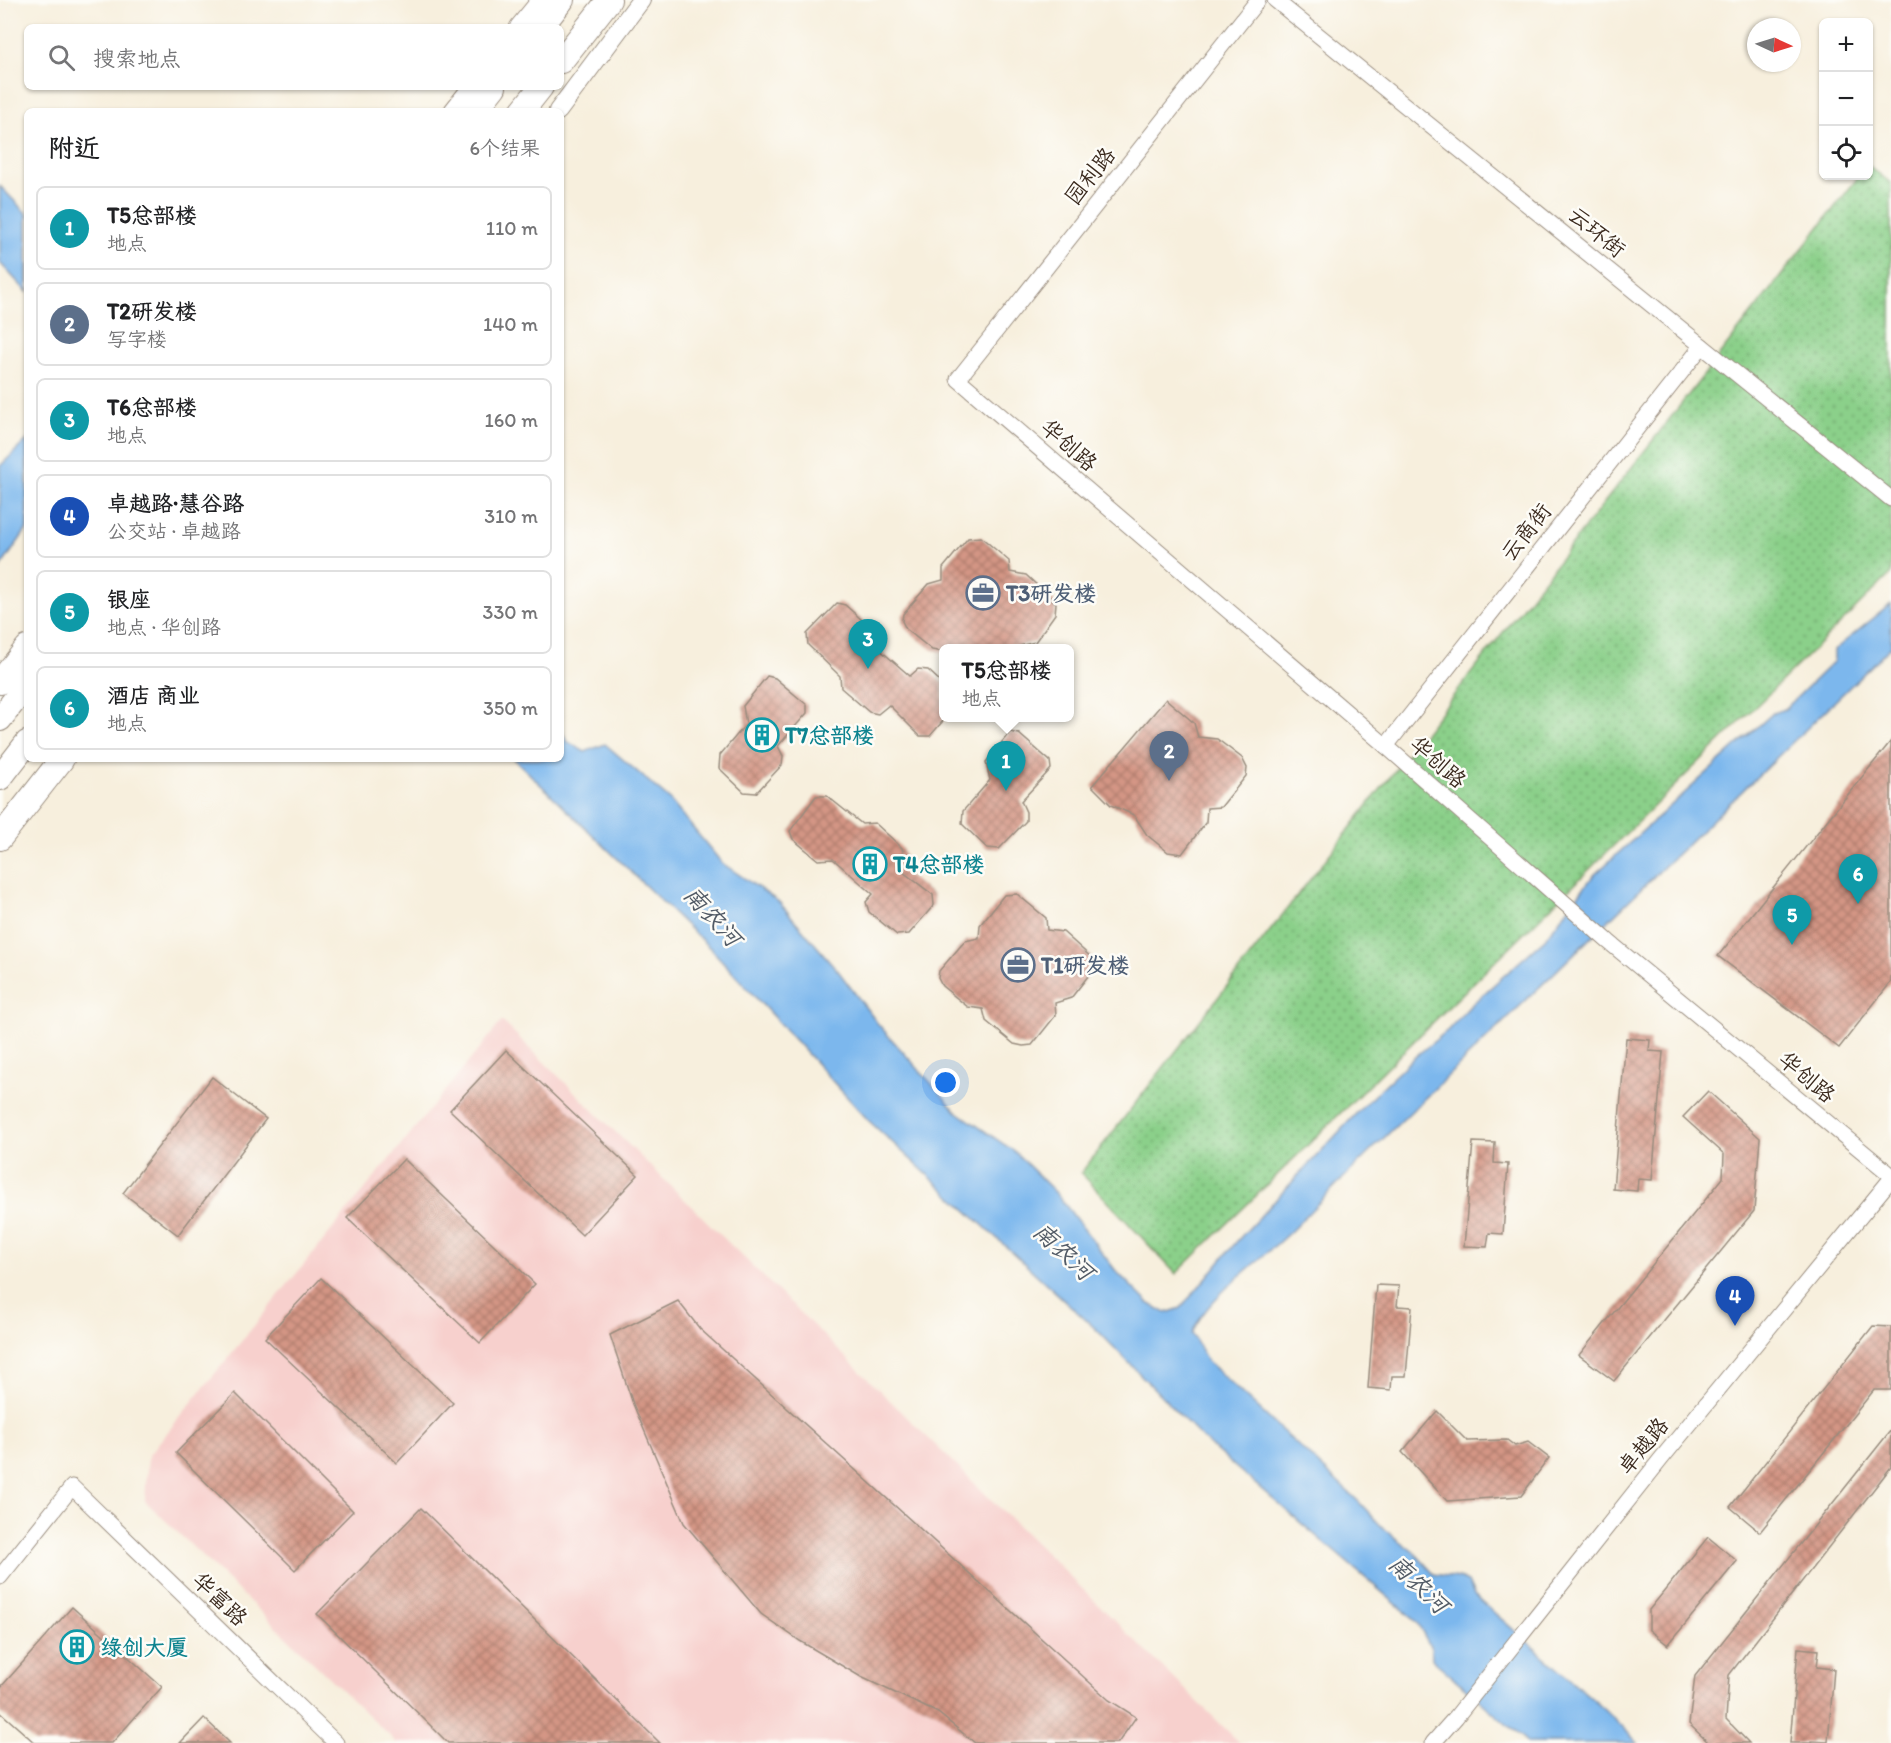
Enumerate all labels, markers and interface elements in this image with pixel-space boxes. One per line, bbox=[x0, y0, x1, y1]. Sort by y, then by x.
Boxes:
north arrow bbox=[1747, 18, 1801, 72]
map controls bbox=[1819, 18, 1873, 180]
button: + bbox=[1819, 18, 1873, 72]
search box bbox=[24, 24, 564, 90]
icon: search bbox=[45, 41, 78, 74]
text: 搜索地点 bbox=[93, 45, 181, 72]
button: − bbox=[1819, 72, 1873, 126]
button: locate bbox=[1819, 126, 1873, 180]
text: 附近 bbox=[48, 132, 100, 164]
text: 6个结果 bbox=[469, 136, 540, 160]
street label: 园利路 bbox=[1059, 142, 1121, 210]
street label: 云环街 bbox=[1563, 201, 1631, 263]
text: T5总部楼 bbox=[107, 202, 197, 229]
text: 1 bbox=[65, 216, 74, 240]
text: 110 m bbox=[486, 216, 538, 240]
text: 地点 bbox=[107, 231, 147, 255]
text: T2研发楼 bbox=[107, 298, 197, 325]
text: 2 bbox=[64, 312, 75, 336]
text: 140 m bbox=[483, 312, 538, 336]
text: 写字楼 bbox=[107, 327, 167, 351]
text: T6总部楼 bbox=[107, 394, 197, 421]
text: 3 bbox=[64, 408, 75, 432]
text: 160 m bbox=[485, 408, 538, 432]
street label: 华创路 bbox=[1035, 413, 1103, 477]
text: 地点 bbox=[107, 423, 147, 447]
text: 卓越路·慧谷路 bbox=[107, 490, 244, 517]
street label: 云商街 bbox=[1495, 498, 1557, 566]
text: 4 bbox=[63, 504, 76, 528]
text: 310 m bbox=[484, 504, 538, 528]
text: 公交站 · 卓越路 bbox=[107, 519, 241, 543]
office icon: T3研发楼 bbox=[965, 575, 1001, 611]
place label: T3研发楼 bbox=[1005, 580, 1096, 607]
text: 银座 bbox=[107, 586, 151, 613]
text: 5 bbox=[64, 600, 75, 624]
text: 330 m bbox=[483, 600, 538, 624]
text: 地点 · 华创路 bbox=[107, 615, 221, 639]
pin: 3 bbox=[848, 620, 888, 669]
popup bbox=[939, 644, 1074, 722]
text: T5总部楼 bbox=[962, 657, 1051, 684]
text: 酒店 商业 bbox=[107, 682, 200, 709]
text: 地点 bbox=[962, 686, 1002, 710]
text: 6 bbox=[64, 696, 75, 720]
text: 350 m bbox=[483, 696, 538, 720]
text: 地点 bbox=[107, 711, 147, 735]
building icon: T7总部楼 bbox=[744, 717, 780, 753]
place label: T7总部楼 bbox=[784, 722, 874, 749]
street label: 华创路 bbox=[1404, 730, 1472, 794]
pin: 2 bbox=[1150, 732, 1188, 781]
pin: 1 bbox=[986, 742, 1026, 791]
building icon: T4总部楼 bbox=[852, 846, 888, 882]
place label: T4总部楼 bbox=[892, 851, 985, 878]
pin: 6 bbox=[1838, 854, 1878, 904]
water label: 南农河 bbox=[678, 880, 751, 955]
pin: 5 bbox=[1772, 896, 1812, 945]
office icon: T1研发楼 bbox=[1000, 947, 1036, 983]
place label: T1研发楼 bbox=[1040, 952, 1130, 979]
street label: 华创路 bbox=[1773, 1045, 1841, 1109]
your location bbox=[931, 1068, 960, 1097]
water label: 南农河 bbox=[1028, 1216, 1103, 1289]
pin: 4 bbox=[1716, 1276, 1754, 1326]
street label: 卓越路 bbox=[1612, 1412, 1674, 1480]
water label: 南农河 bbox=[1383, 1549, 1458, 1622]
street label: 华富路 bbox=[187, 1566, 253, 1632]
building icon: 绿创大厦 bbox=[59, 1629, 95, 1665]
place label: 绿创大厦 bbox=[100, 1634, 188, 1661]

